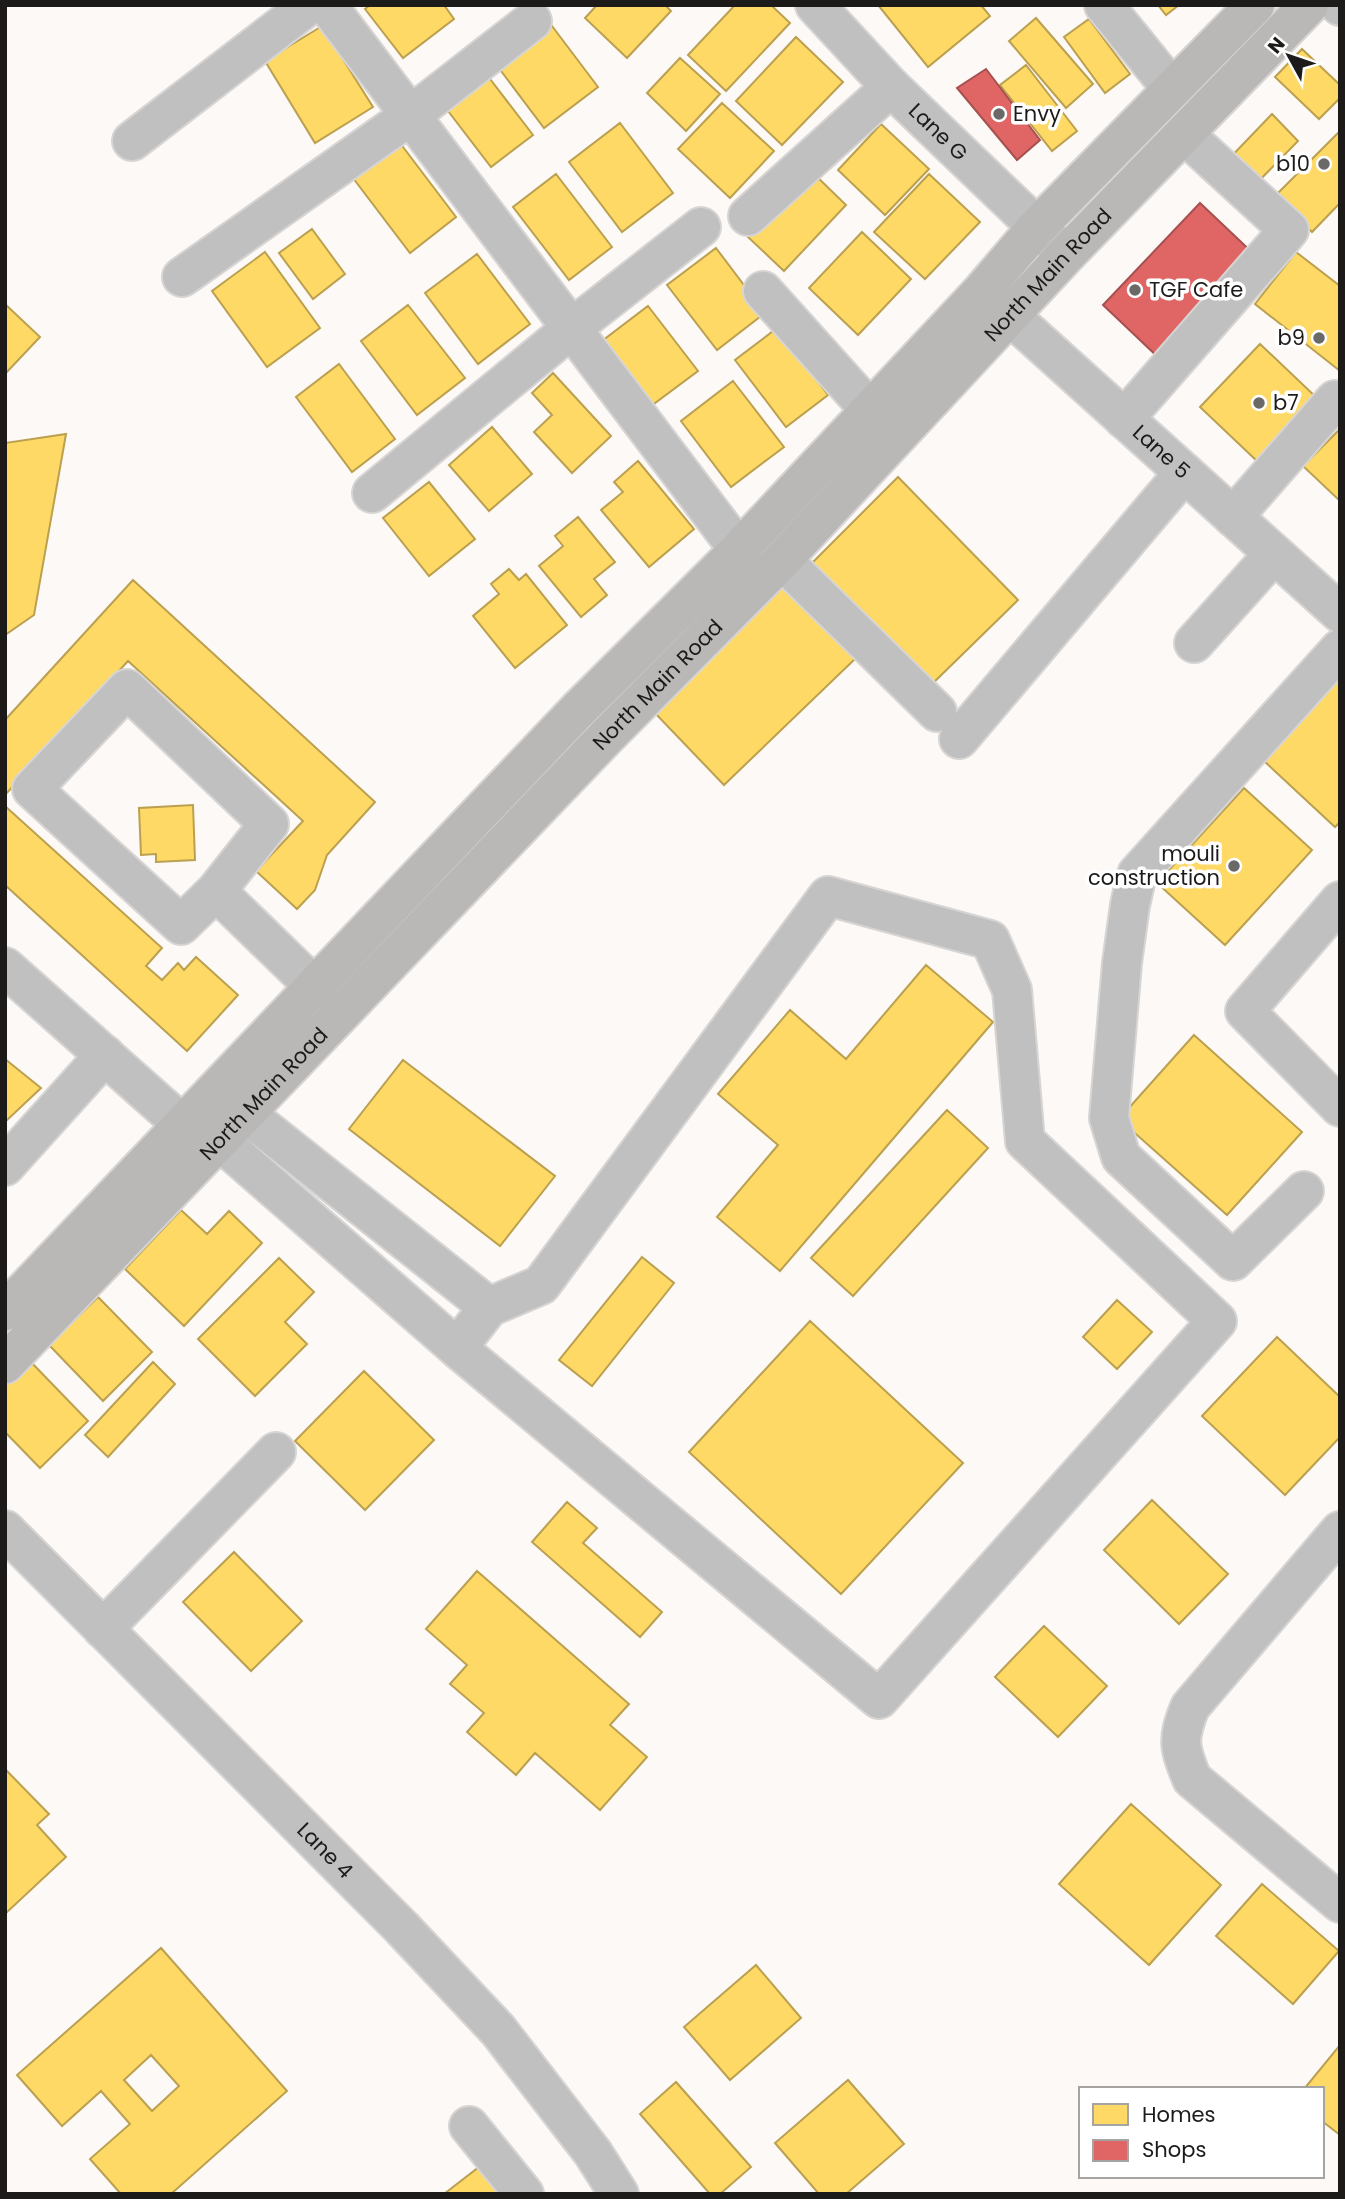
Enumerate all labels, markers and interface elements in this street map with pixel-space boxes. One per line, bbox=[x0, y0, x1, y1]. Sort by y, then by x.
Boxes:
north arrow bbox=[1254, 21, 1324, 91]
text: N bbox=[1261, 31, 1291, 60]
street label: Lane G bbox=[902, 96, 974, 167]
place label: Envy bbox=[1013, 99, 1061, 128]
marker: Envy bbox=[991, 106, 1007, 122]
place label: b10 bbox=[1276, 149, 1310, 178]
marker: b10 bbox=[1316, 156, 1332, 172]
street label: North Main Road bbox=[977, 201, 1118, 348]
place label: TGF Cafe bbox=[1149, 275, 1243, 304]
marker: TGF Cafe bbox=[1127, 282, 1143, 298]
place label: b9 bbox=[1278, 323, 1305, 352]
marker: b9 bbox=[1311, 330, 1327, 346]
place label: b7 bbox=[1273, 388, 1299, 417]
marker: b7 bbox=[1251, 395, 1267, 411]
street label: Lane 5 bbox=[1126, 418, 1197, 485]
street label: North Main Road bbox=[586, 613, 729, 756]
place label: mouli construction bbox=[1088, 839, 1220, 892]
marker: mouli construction bbox=[1226, 858, 1242, 874]
street label: North Main Road bbox=[193, 1021, 334, 1166]
street label: Lane 4 bbox=[291, 1816, 360, 1885]
legend bbox=[1079, 2087, 1324, 2178]
text: Homes bbox=[1142, 2100, 1216, 2129]
text: Shops bbox=[1142, 2135, 1206, 2164]

